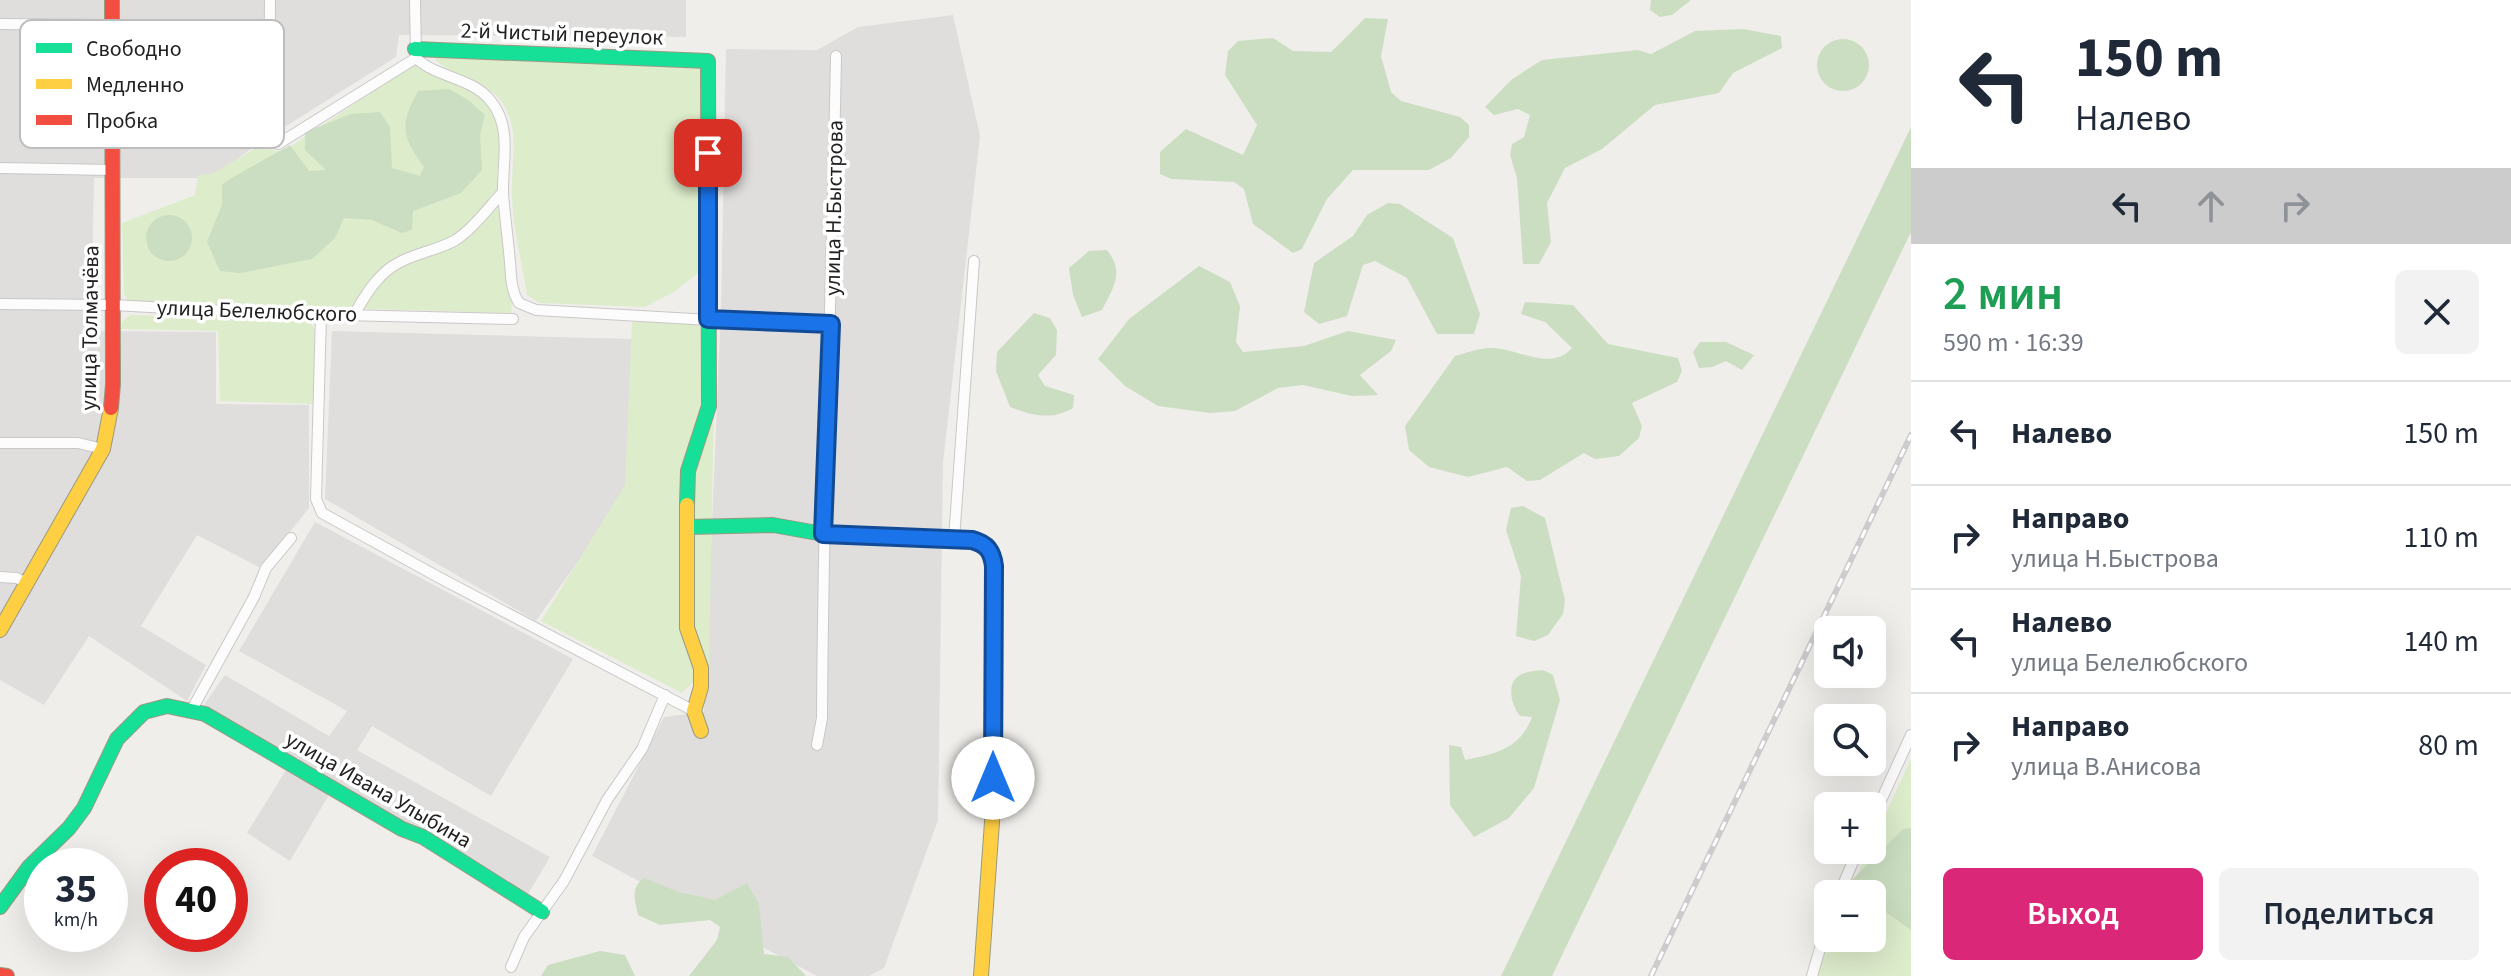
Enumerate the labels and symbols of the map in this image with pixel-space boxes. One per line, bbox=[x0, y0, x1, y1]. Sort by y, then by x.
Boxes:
street label: 2-й Чистый переулок bbox=[460, 14, 664, 54]
legend bbox=[20, 20, 284, 148]
text: Свободно bbox=[86, 33, 182, 65]
text: Медленно bbox=[86, 69, 184, 101]
text: Пробка bbox=[86, 105, 158, 137]
pin bbox=[674, 119, 742, 187]
street label: улица Н.Быстрова bbox=[816, 120, 852, 296]
street label: улица Толмачёва bbox=[73, 245, 107, 411]
street label: улица Белелюбского bbox=[156, 292, 358, 330]
street label: улица Ивана Улыбина bbox=[279, 723, 478, 856]
position arrow bbox=[951, 736, 1035, 820]
speed limit sign: 40 bbox=[144, 848, 248, 952]

